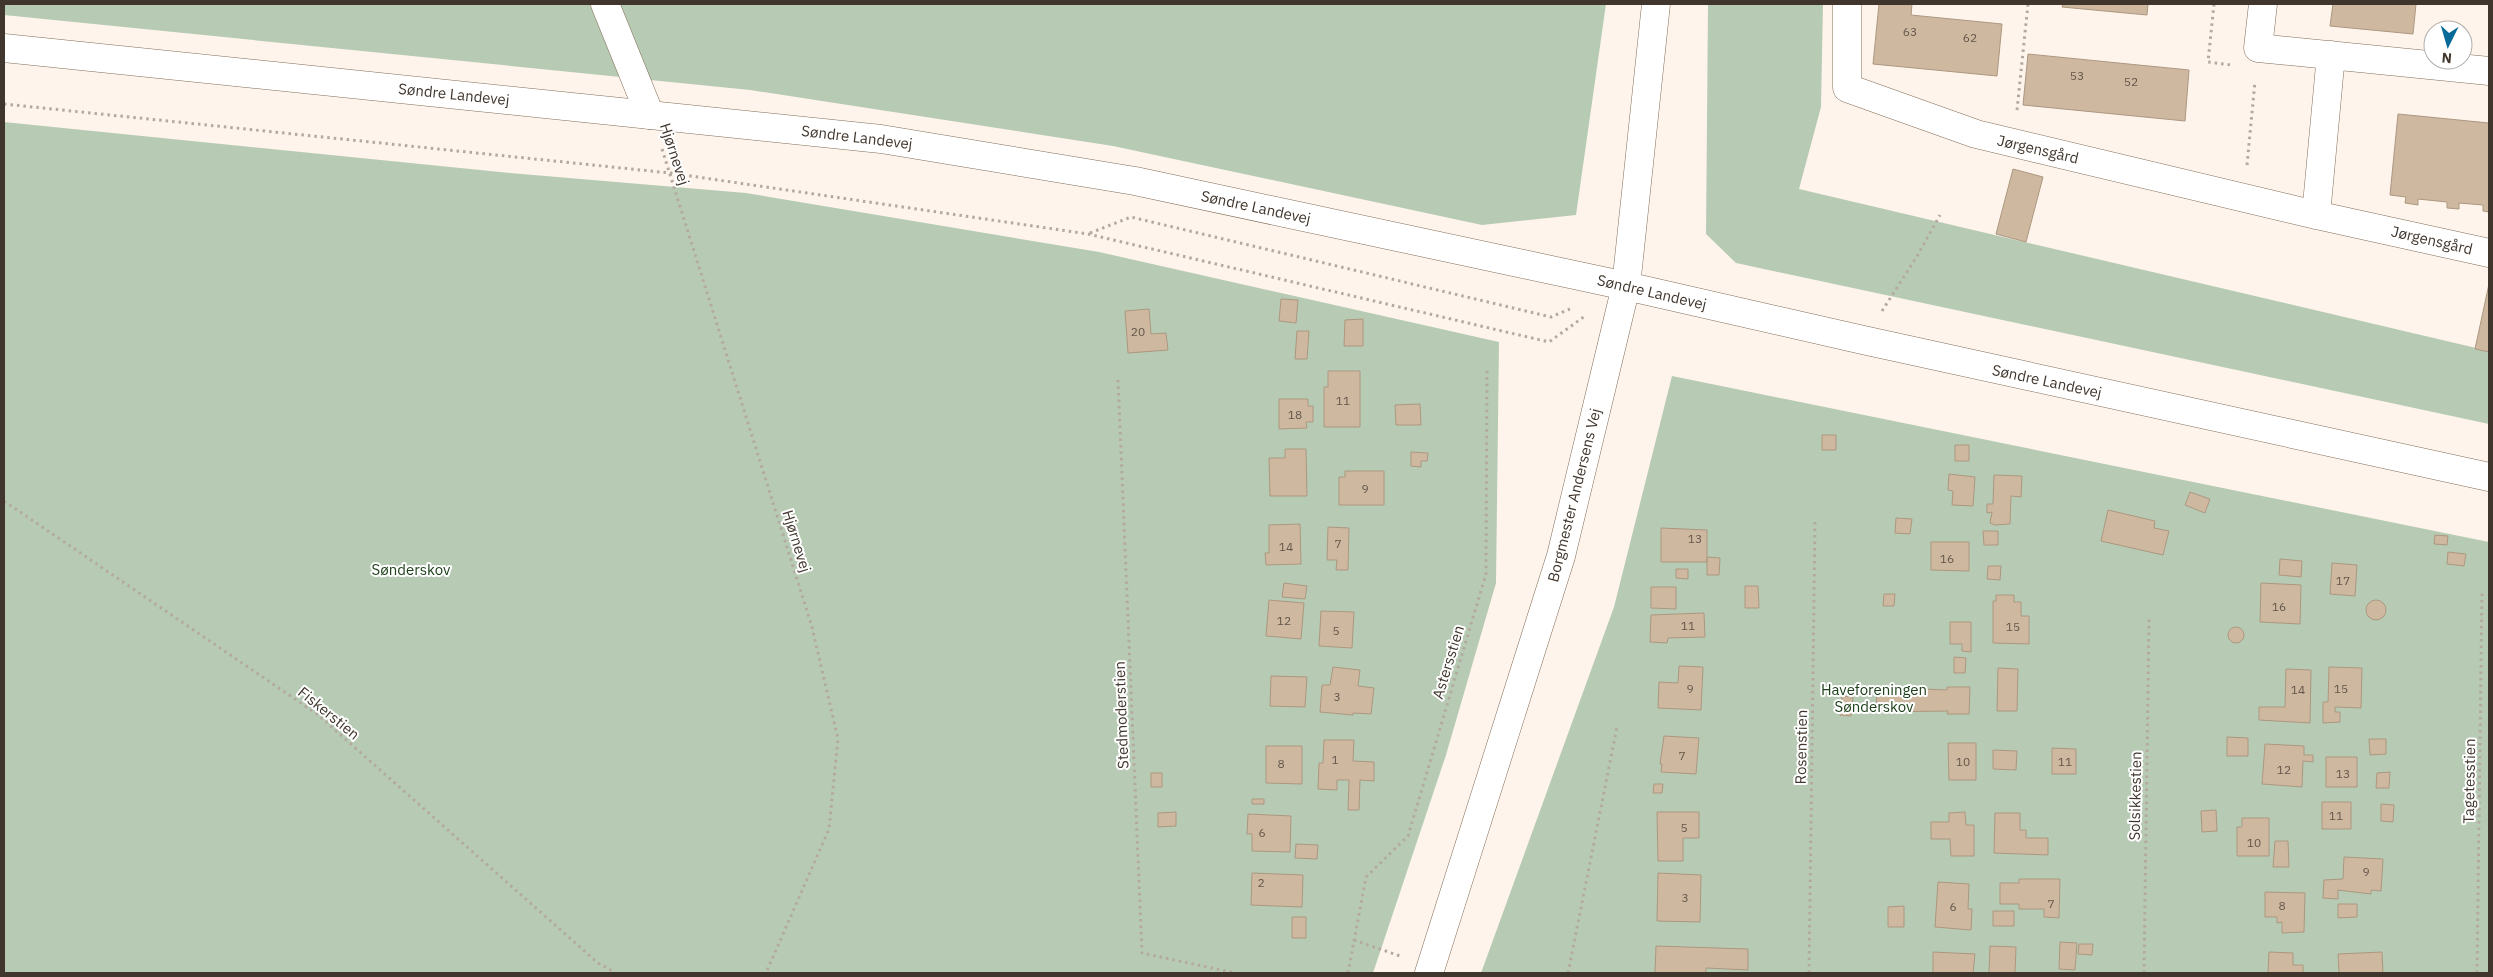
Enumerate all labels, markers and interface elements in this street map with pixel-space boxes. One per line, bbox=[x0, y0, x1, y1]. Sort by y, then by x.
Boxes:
north arrow bbox=[2423, 20, 2473, 70]
house number: 63 bbox=[1903, 24, 1917, 39]
house number: 62 bbox=[1963, 30, 1977, 45]
text: N bbox=[2441, 49, 2453, 67]
house number: 53 bbox=[2070, 68, 2084, 83]
house number: 52 bbox=[2124, 74, 2138, 89]
street label: Søndre Landevej bbox=[397, 79, 511, 109]
street label: Hjørnevej bbox=[656, 121, 694, 187]
street label: Søndre Landevej bbox=[800, 121, 914, 153]
street label: Jørgensgård bbox=[1995, 130, 2081, 168]
street label: Søndre Landevej bbox=[1199, 186, 1313, 228]
street label: Jørgensgård bbox=[2389, 221, 2475, 259]
street label: Søndre Landevej bbox=[1595, 270, 1709, 314]
house number: 20 bbox=[1131, 324, 1145, 339]
street label: Søndre Landevej bbox=[1990, 360, 2104, 402]
house number: 11 bbox=[1336, 393, 1350, 408]
street label: Borgmester Andersens Vej bbox=[1543, 406, 1605, 584]
house number: 18 bbox=[1288, 407, 1302, 422]
house number: 9 bbox=[1361, 481, 1369, 496]
street label: Hjørnevej bbox=[779, 507, 815, 575]
house number: 13 bbox=[1688, 531, 1702, 546]
house number: 7 bbox=[1334, 536, 1342, 551]
house number: 14 bbox=[1279, 539, 1293, 554]
house number: 16 bbox=[1940, 551, 1954, 566]
park label: Sønderskov bbox=[372, 560, 451, 579]
house number: 17 bbox=[2336, 573, 2350, 588]
house number: 16 bbox=[2272, 599, 2286, 614]
house number: 12 bbox=[1277, 613, 1291, 628]
house number: 11 bbox=[1681, 618, 1695, 633]
house number: 15 bbox=[2006, 619, 2020, 634]
house number: 5 bbox=[1332, 623, 1340, 638]
street label: Astersstien bbox=[1428, 623, 1468, 701]
street label: Stedmoderstien bbox=[1110, 661, 1132, 769]
park label: Haveforeningen Sønderskov bbox=[1821, 680, 1927, 716]
house number: 9 bbox=[1686, 681, 1694, 696]
house number: 15 bbox=[2334, 681, 2348, 696]
street label: Fiskerstien bbox=[294, 682, 364, 744]
house number: 14 bbox=[2291, 682, 2305, 697]
house number: 3 bbox=[1333, 689, 1341, 704]
street label: Rosenstien bbox=[1791, 709, 1811, 785]
street label: Tagetesstien bbox=[2459, 738, 2479, 824]
house number: 7 bbox=[1678, 748, 1686, 763]
street label: Solsikkestien bbox=[2125, 751, 2145, 841]
house number: 1 bbox=[1331, 752, 1339, 767]
house number: 10 bbox=[1956, 754, 1970, 769]
house number: 11 bbox=[2058, 754, 2072, 769]
house number: 8 bbox=[1277, 756, 1285, 771]
house number: 12 bbox=[2277, 762, 2291, 777]
house number: 13 bbox=[2336, 766, 2350, 781]
house number: 11 bbox=[2329, 808, 2343, 823]
house number: 5 bbox=[1680, 820, 1688, 835]
house number: 6 bbox=[1258, 825, 1266, 840]
house number: 10 bbox=[2247, 835, 2261, 850]
house number: 9 bbox=[2362, 864, 2370, 879]
house number: 2 bbox=[1257, 875, 1265, 890]
house number: 3 bbox=[1681, 890, 1689, 905]
house number: 7 bbox=[2047, 896, 2055, 911]
house number: 8 bbox=[2278, 898, 2286, 913]
house number: 6 bbox=[1949, 899, 1957, 914]

